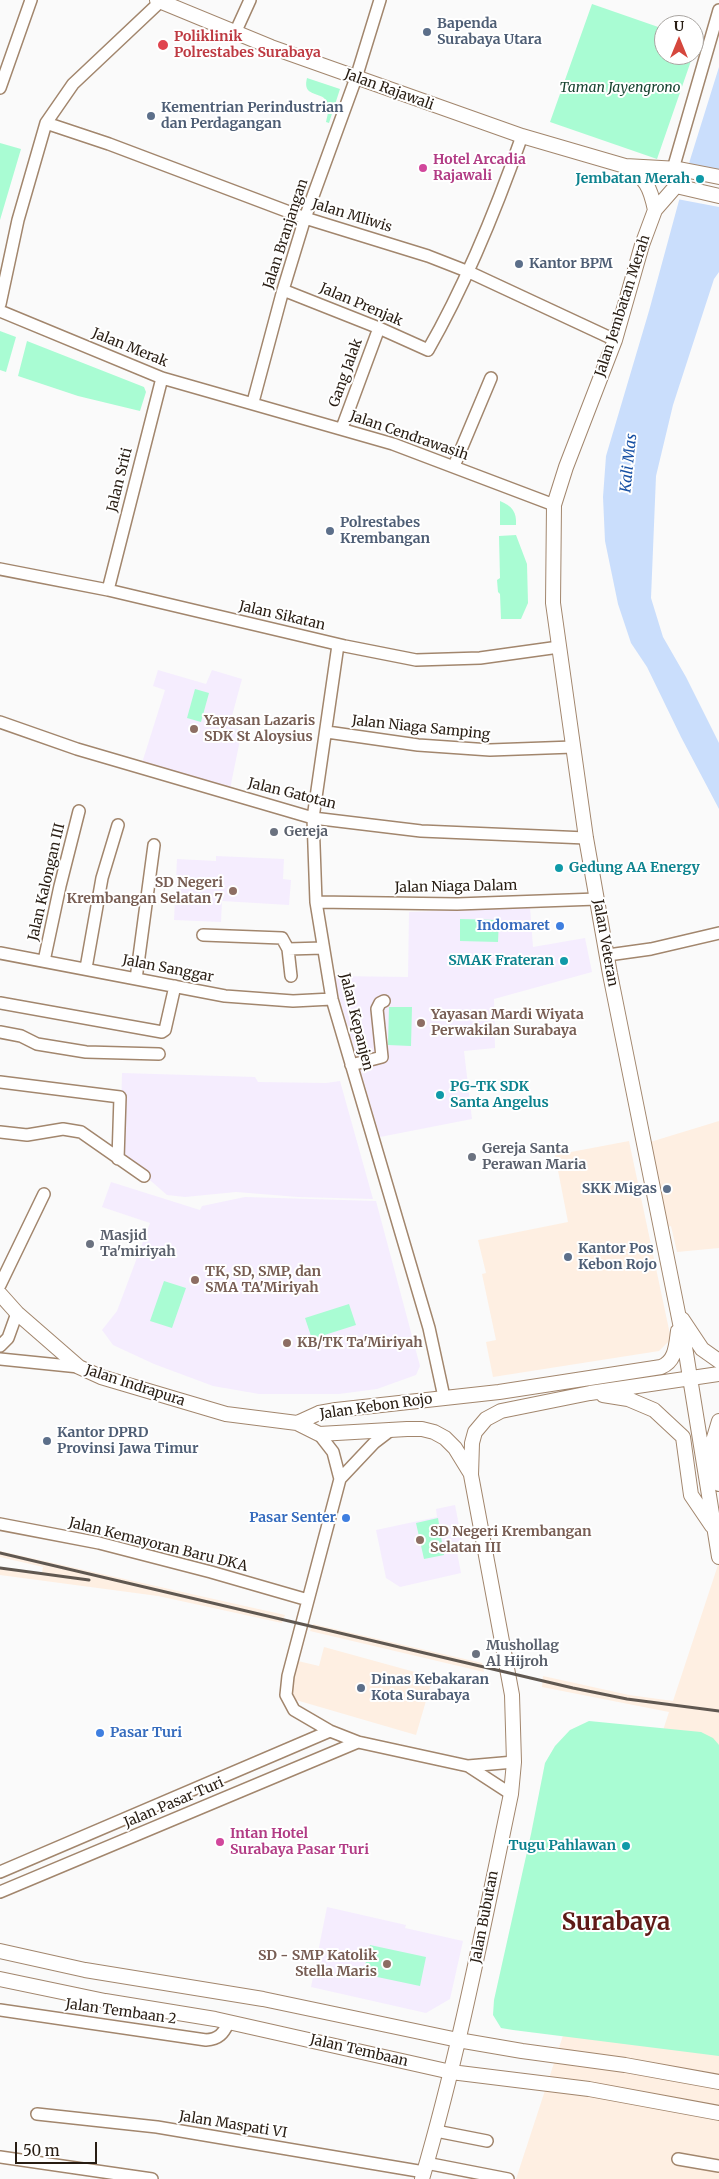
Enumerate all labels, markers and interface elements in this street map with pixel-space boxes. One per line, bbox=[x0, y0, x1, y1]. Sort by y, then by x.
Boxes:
north arrow bbox=[654, 15, 704, 65]
place label: Bapenda Surabaya Utara bbox=[437, 16, 542, 48]
text: U bbox=[674, 17, 684, 35]
marker: Bapenda Surabaya Utara bbox=[421, 26, 433, 38]
place label: Poliklinik Polrestabes Surabaya bbox=[174, 29, 321, 62]
marker: Poliklinik Polrestabes Surabaya bbox=[156, 38, 170, 52]
street label: Jalan Rajawali bbox=[342, 66, 436, 114]
park label: Taman Jayengrono bbox=[560, 80, 680, 96]
place label: Kementrian Perindustrian dan Perdagangan bbox=[161, 100, 344, 132]
marker: Kementrian Perindustrian dan Perdagangan bbox=[145, 110, 157, 122]
place label: Hotel Arcadia Rajawali bbox=[433, 152, 526, 184]
marker: Hotel Arcadia Rajawali bbox=[417, 162, 429, 174]
place label: Jembatan Merah bbox=[576, 171, 690, 187]
marker: Jembatan Merah bbox=[694, 173, 706, 185]
street label: Jalan Branjangan bbox=[260, 177, 312, 291]
street label: Jalan Mliwis bbox=[310, 196, 394, 236]
street label: Jalan Jembatan Merah bbox=[592, 233, 654, 379]
place label: Kantor BPM bbox=[529, 256, 613, 272]
marker: Kantor BPM bbox=[513, 258, 525, 270]
street label: Jalan Prenjak bbox=[317, 280, 405, 330]
street label: Jalan Merak bbox=[90, 325, 170, 371]
street label: Gang Jalak bbox=[326, 336, 366, 410]
street label: Jalan Cendrawasih bbox=[348, 408, 470, 464]
water label: Kali Mas bbox=[617, 433, 641, 493]
street label: Jalan Sriti bbox=[104, 446, 136, 514]
place label: Polrestabes Krembangan bbox=[340, 515, 430, 548]
marker: Polrestabes Krembangan bbox=[324, 525, 336, 537]
street label: Jalan Sikatan bbox=[237, 598, 327, 634]
street label: Jalan Niaga Samping bbox=[351, 712, 491, 744]
place label: Yayasan Lazaris SDK St Aloysius bbox=[204, 713, 315, 746]
marker: Yayasan Lazaris SDK St Aloysius bbox=[188, 723, 200, 735]
street label: Jalan Gatotan bbox=[246, 775, 338, 813]
street label: Jalan Kalongan III bbox=[25, 822, 69, 942]
place label: Gereja bbox=[284, 824, 328, 840]
marker: Gereja bbox=[268, 826, 280, 838]
place label: Gedung AA Energy bbox=[569, 860, 700, 876]
marker: Gedung AA Energy bbox=[553, 862, 565, 874]
place label: SD Negeri Krembangan Selatan 7 bbox=[67, 875, 223, 908]
street label: Jalan Niaga Dalam bbox=[395, 878, 517, 896]
marker: SD Negeri Krembangan Selatan 7 bbox=[227, 885, 239, 897]
street label: Jalan Veteran bbox=[589, 898, 621, 988]
place label: Indomaret bbox=[477, 918, 550, 934]
marker: Indomaret bbox=[554, 920, 566, 932]
street label: Jalan Sanggar bbox=[121, 952, 215, 986]
place label: SMAK Frateran bbox=[448, 953, 554, 969]
marker: SMAK Frateran bbox=[558, 955, 570, 967]
street label: Jalan Kepanjen bbox=[336, 972, 376, 1072]
place label: Yayasan Mardi Wiyata Perwakilan Surabaya bbox=[431, 1007, 584, 1040]
marker: Yayasan Mardi Wiyata Perwakilan Surabaya bbox=[415, 1017, 427, 1029]
place label: PG-TK SDK Santa Angelus bbox=[450, 1079, 549, 1112]
marker: PG-TK SDK Santa Angelus bbox=[434, 1089, 446, 1101]
place label: Gereja Santa Perawan Maria bbox=[482, 1141, 586, 1174]
marker: Gereja Santa Perawan Maria bbox=[466, 1151, 478, 1163]
place label: SKK Migas bbox=[582, 1181, 657, 1197]
marker: SKK Migas bbox=[661, 1183, 673, 1195]
place label: Masjid Ta'miriyah bbox=[100, 1228, 176, 1260]
marker: Masjid Ta'miriyah bbox=[84, 1238, 96, 1250]
place label: Kantor Pos Kebon Rojo bbox=[578, 1241, 657, 1274]
marker: Kantor Pos Kebon Rojo bbox=[562, 1251, 574, 1263]
place label: TK, SD, SMP, dan SMA TA'Miriyah bbox=[205, 1264, 321, 1296]
marker: TK, SD, SMP, dan SMA TA'Miriyah bbox=[189, 1274, 201, 1286]
place label: KB/TK Ta'Miriyah bbox=[297, 1335, 423, 1351]
marker: KB/TK Ta'Miriyah bbox=[281, 1337, 293, 1349]
street label: Jalan Indrapura bbox=[83, 1362, 187, 1410]
street label: Jalan Kebon Rojo bbox=[319, 1391, 433, 1423]
place label: Kantor DPRD Provinsi Jawa Timur bbox=[57, 1425, 198, 1458]
marker: Kantor DPRD Provinsi Jawa Timur bbox=[41, 1435, 53, 1447]
place label: Pasar Senter bbox=[249, 1510, 336, 1526]
marker: Pasar Senter bbox=[340, 1512, 352, 1524]
street label: Jalan Kemayoran Baru DKA bbox=[67, 1515, 249, 1575]
place label: SD Negeri Krembangan Selatan III bbox=[430, 1524, 592, 1556]
marker: SD Negeri Krembangan Selatan III bbox=[414, 1534, 426, 1546]
place label: Mushollag Al Hijroh bbox=[486, 1638, 559, 1670]
marker: Mushollag Al Hijroh bbox=[470, 1648, 482, 1660]
place label: Dinas Kebakaran Kota Surabaya bbox=[371, 1672, 489, 1704]
marker: Dinas Kebakaran Kota Surabaya bbox=[355, 1682, 367, 1694]
place label: Pasar Turi bbox=[110, 1725, 182, 1741]
marker: Pasar Turi bbox=[94, 1727, 106, 1739]
street label: Jalan Pasar Turi bbox=[122, 1774, 226, 1832]
place label: Intan Hotel Surabaya Pasar Turi bbox=[230, 1826, 369, 1858]
marker: Intan Hotel Surabaya Pasar Turi bbox=[214, 1836, 226, 1848]
place label: Tugu Pahlawan bbox=[509, 1838, 616, 1854]
marker: Tugu Pahlawan bbox=[620, 1840, 632, 1852]
street label: Jalan Bubutan bbox=[468, 1869, 502, 1965]
district label: Surabaya bbox=[562, 1909, 670, 1937]
place label: SD - SMP Katolik Stella Maris bbox=[258, 1948, 377, 1980]
marker: SD - SMP Katolik Stella Maris bbox=[381, 1958, 393, 1970]
street label: Jalan Tembaan 2 bbox=[65, 1996, 177, 2028]
street label: Jalan Tembaan bbox=[308, 2032, 410, 2070]
street label: Jalan Maspati VI bbox=[178, 2108, 288, 2142]
scale bar bbox=[18, 2132, 100, 2164]
text: 50 m bbox=[23, 2141, 60, 2160]

